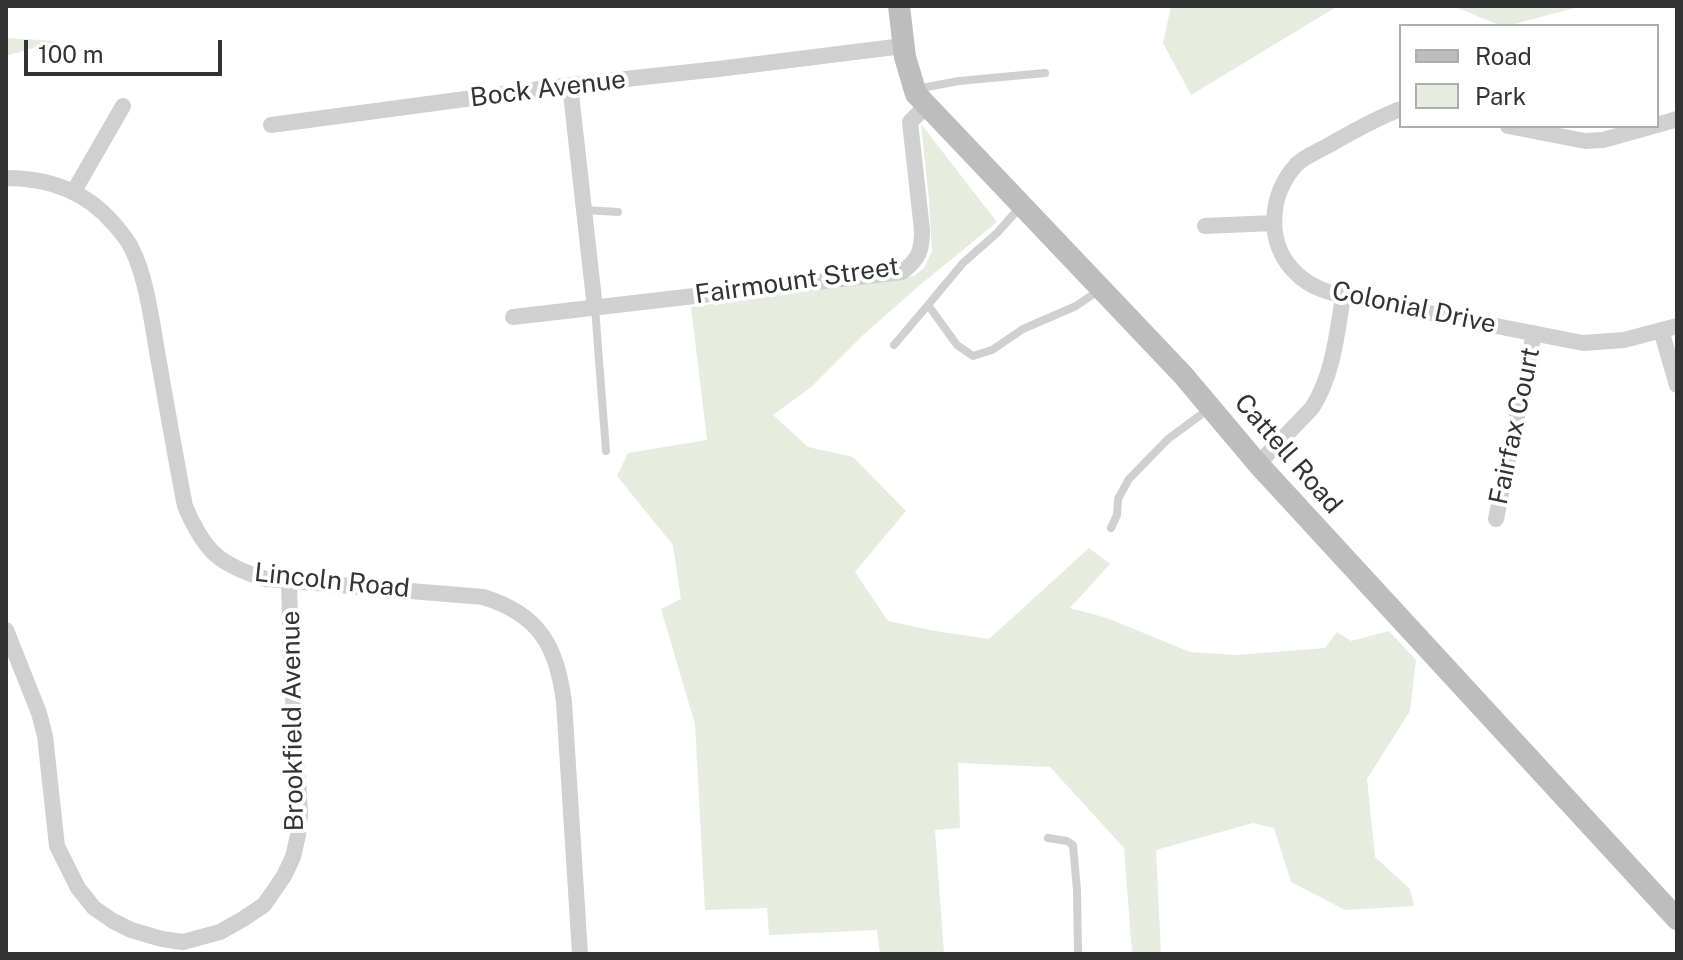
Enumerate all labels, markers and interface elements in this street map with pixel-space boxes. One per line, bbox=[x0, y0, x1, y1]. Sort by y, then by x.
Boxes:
scale bar bbox=[28, 24, 226, 74]
legend bbox=[1399, 24, 1659, 128]
text: 100 m bbox=[38, 40, 104, 68]
text: Road bbox=[1475, 42, 1532, 70]
street label: Bock Avenue bbox=[468, 64, 628, 114]
text: Park bbox=[1475, 82, 1526, 110]
street label: Fairmount Street bbox=[693, 251, 901, 311]
street label: Colonial Drive bbox=[1329, 275, 1499, 341]
street label: Fairfax Court bbox=[1483, 345, 1547, 507]
street label: Cattell Road bbox=[1228, 388, 1348, 520]
street label: Lincoln Road bbox=[253, 557, 411, 605]
street label: Brookfield Avenue bbox=[275, 610, 311, 832]

